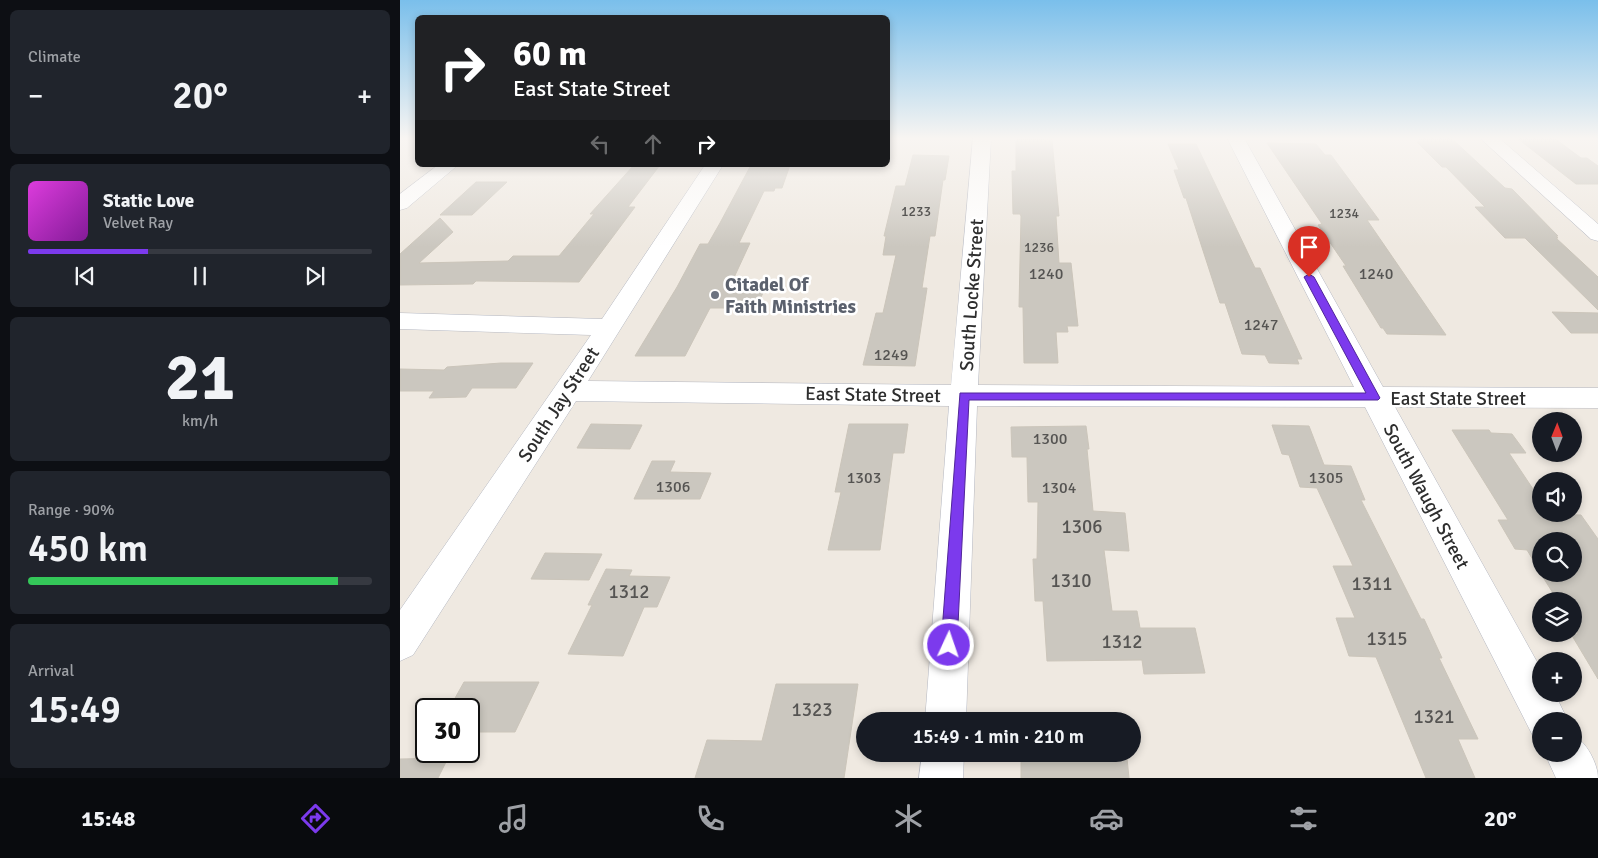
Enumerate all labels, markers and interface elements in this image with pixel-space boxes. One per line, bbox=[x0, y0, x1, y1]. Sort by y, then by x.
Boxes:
text: 60 m bbox=[513, 32, 587, 75]
icon: right bbox=[430, 35, 495, 100]
text: Climate bbox=[28, 47, 81, 67]
text: 20° bbox=[172, 72, 228, 119]
text: East State Street bbox=[513, 75, 670, 102]
text: − bbox=[28, 79, 43, 113]
text: + bbox=[357, 79, 372, 113]
icon: left bbox=[586, 130, 614, 158]
icon: ahead bbox=[639, 130, 667, 158]
icon: right bbox=[692, 130, 720, 158]
text: Static Love bbox=[103, 189, 194, 213]
house number: 1233 bbox=[901, 203, 931, 220]
house number: 1234 bbox=[1329, 205, 1360, 222]
text: Velvet Ray bbox=[103, 213, 173, 233]
street label: South Locke Street bbox=[955, 218, 989, 372]
pin bbox=[1288, 226, 1330, 277]
icon: arrive bbox=[1295, 233, 1323, 261]
house number: 1236 bbox=[1024, 239, 1054, 256]
icon: previous bbox=[71, 262, 99, 290]
icon: pause bbox=[186, 262, 214, 290]
icon: next bbox=[301, 262, 329, 290]
house number: 1240 bbox=[1029, 264, 1063, 284]
house number: 1240 bbox=[1359, 264, 1393, 284]
place label: Citadel Of Faith Ministries bbox=[725, 273, 856, 319]
marker: Citadel Of Faith Ministries bbox=[709, 289, 721, 301]
house number: 1247 bbox=[1244, 315, 1278, 335]
text: 21 bbox=[165, 338, 235, 418]
street label: South Jay Street bbox=[513, 342, 605, 466]
house number: 1249 bbox=[874, 345, 908, 365]
street label: East State Street bbox=[805, 382, 941, 408]
street label: East State Street bbox=[1390, 387, 1526, 411]
text: km/h bbox=[182, 411, 218, 431]
north arrow bbox=[1532, 412, 1582, 462]
map controls bbox=[1532, 412, 1582, 762]
street label: South Waugh Street bbox=[1378, 420, 1475, 574]
house number: 1300 bbox=[1033, 429, 1067, 449]
house number: 1303 bbox=[847, 468, 881, 488]
house number: 1305 bbox=[1309, 468, 1343, 488]
button: sound bbox=[1532, 472, 1582, 522]
house number: 1306 bbox=[656, 477, 690, 497]
house number: 1304 bbox=[1042, 478, 1077, 498]
text: Range · 90% bbox=[28, 500, 114, 520]
house number: 1306 bbox=[1061, 515, 1103, 539]
text: 450 km bbox=[28, 525, 148, 572]
button: search bbox=[1532, 532, 1582, 582]
house number: 1310 bbox=[1050, 569, 1092, 593]
house number: 1311 bbox=[1351, 572, 1393, 596]
house number: 1312 bbox=[608, 580, 650, 604]
button: layers bbox=[1532, 592, 1582, 642]
position arrow bbox=[922, 618, 974, 670]
house number: 1315 bbox=[1366, 627, 1408, 651]
house number: 1312 bbox=[1101, 630, 1143, 654]
button: + bbox=[1532, 652, 1582, 702]
text: Arrival bbox=[28, 661, 74, 681]
text: 15:49 bbox=[28, 686, 121, 733]
speed limit sign: 30 bbox=[415, 698, 480, 763]
house number: 1323 bbox=[791, 698, 833, 722]
house number: 1321 bbox=[1413, 705, 1455, 729]
button: − bbox=[1532, 712, 1582, 762]
text: 15:49 · 1 min · 210 m bbox=[913, 725, 1084, 749]
icon: directions bbox=[298, 801, 333, 836]
icon: music bbox=[496, 801, 531, 836]
icon: phone bbox=[693, 801, 728, 836]
icon: climate bbox=[891, 801, 926, 836]
icon: car bbox=[1089, 801, 1124, 836]
icon: filters bbox=[1286, 801, 1321, 836]
text: 15:48 bbox=[81, 805, 135, 832]
text: 20° bbox=[1484, 805, 1517, 832]

